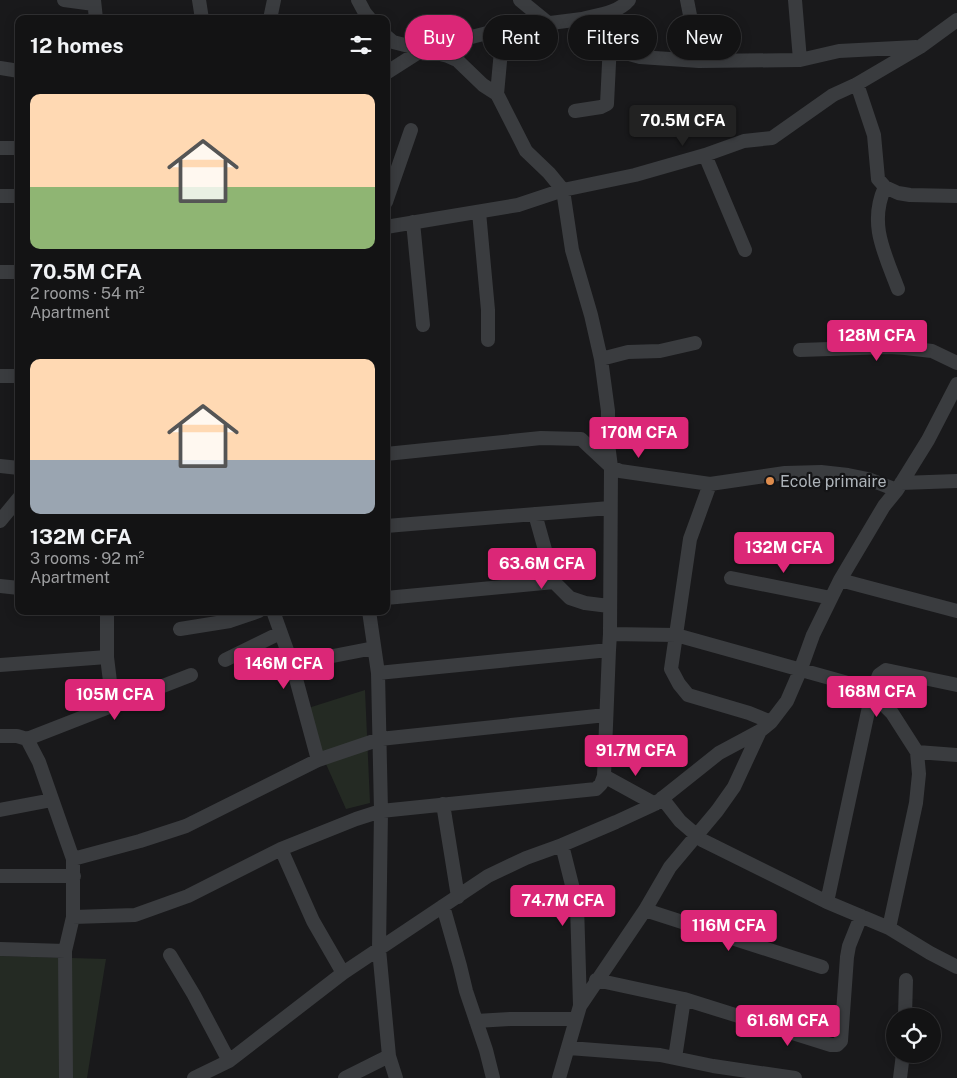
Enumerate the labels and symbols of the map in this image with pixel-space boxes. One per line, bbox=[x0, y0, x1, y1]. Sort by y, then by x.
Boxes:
pin: 70.5M CFA bbox=[626, 104, 740, 147]
pin: 128M CFA bbox=[825, 320, 929, 362]
pin: 170M CFA bbox=[587, 416, 691, 459]
place label: Ecole primaire bbox=[780, 472, 887, 491]
marker: Ecole primaire bbox=[764, 475, 776, 487]
pin: 132M CFA bbox=[732, 532, 836, 574]
pin: 63.6M CFA bbox=[485, 548, 599, 590]
pin: 146M CFA bbox=[232, 648, 336, 690]
pin: 168M CFA bbox=[825, 676, 929, 718]
pin: 105M CFA bbox=[63, 678, 167, 721]
pin: 91.7M CFA bbox=[579, 734, 693, 777]
pin: 74.7M CFA bbox=[506, 884, 620, 927]
pin: 116M CFA bbox=[677, 910, 781, 952]
pin: 61.6M CFA bbox=[731, 1004, 845, 1047]

